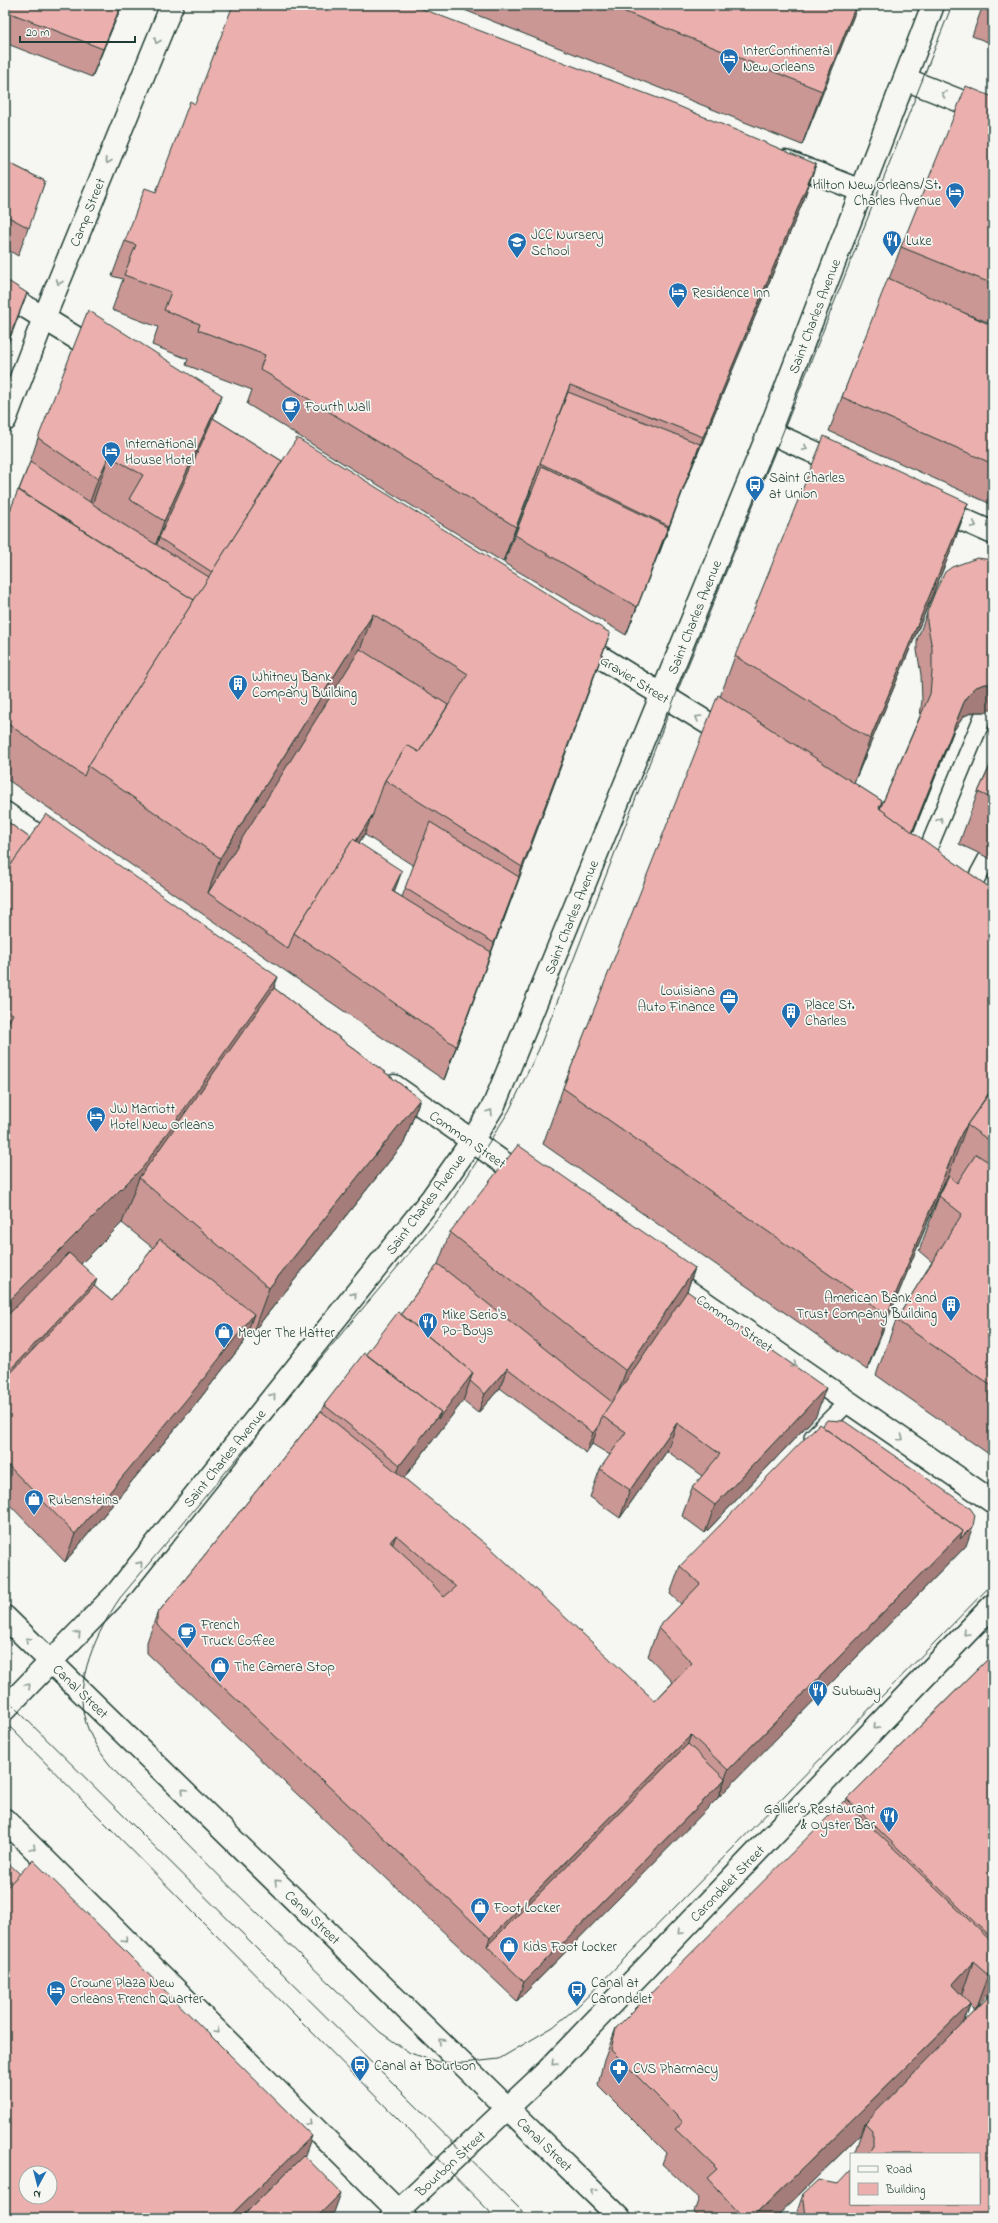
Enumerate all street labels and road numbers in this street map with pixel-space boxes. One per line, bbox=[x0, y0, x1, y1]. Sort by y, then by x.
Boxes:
street label: Camp Street bbox=[65, 175, 112, 250]
street label: Saint Charles Avenue bbox=[784, 255, 847, 377]
street label: Saint Charles Avenue bbox=[663, 557, 728, 678]
street label: Gravier Street bbox=[596, 651, 673, 710]
street label: Saint Charles Avenue bbox=[540, 857, 605, 978]
street label: Common Street bbox=[424, 1106, 510, 1175]
street label: Saint Charles Avenue bbox=[381, 1149, 472, 1260]
street label: Common Street bbox=[691, 1290, 777, 1359]
street label: Saint Charles Avenue bbox=[179, 1405, 272, 1513]
street label: Canal Street bbox=[47, 1660, 113, 1724]
street label: Carondelet Street bbox=[686, 1841, 771, 1927]
street label: Canal Street bbox=[279, 1886, 345, 1950]
street label: Canal Street bbox=[511, 2113, 577, 2177]
street label: Bourbon Street bbox=[410, 2126, 491, 2203]

